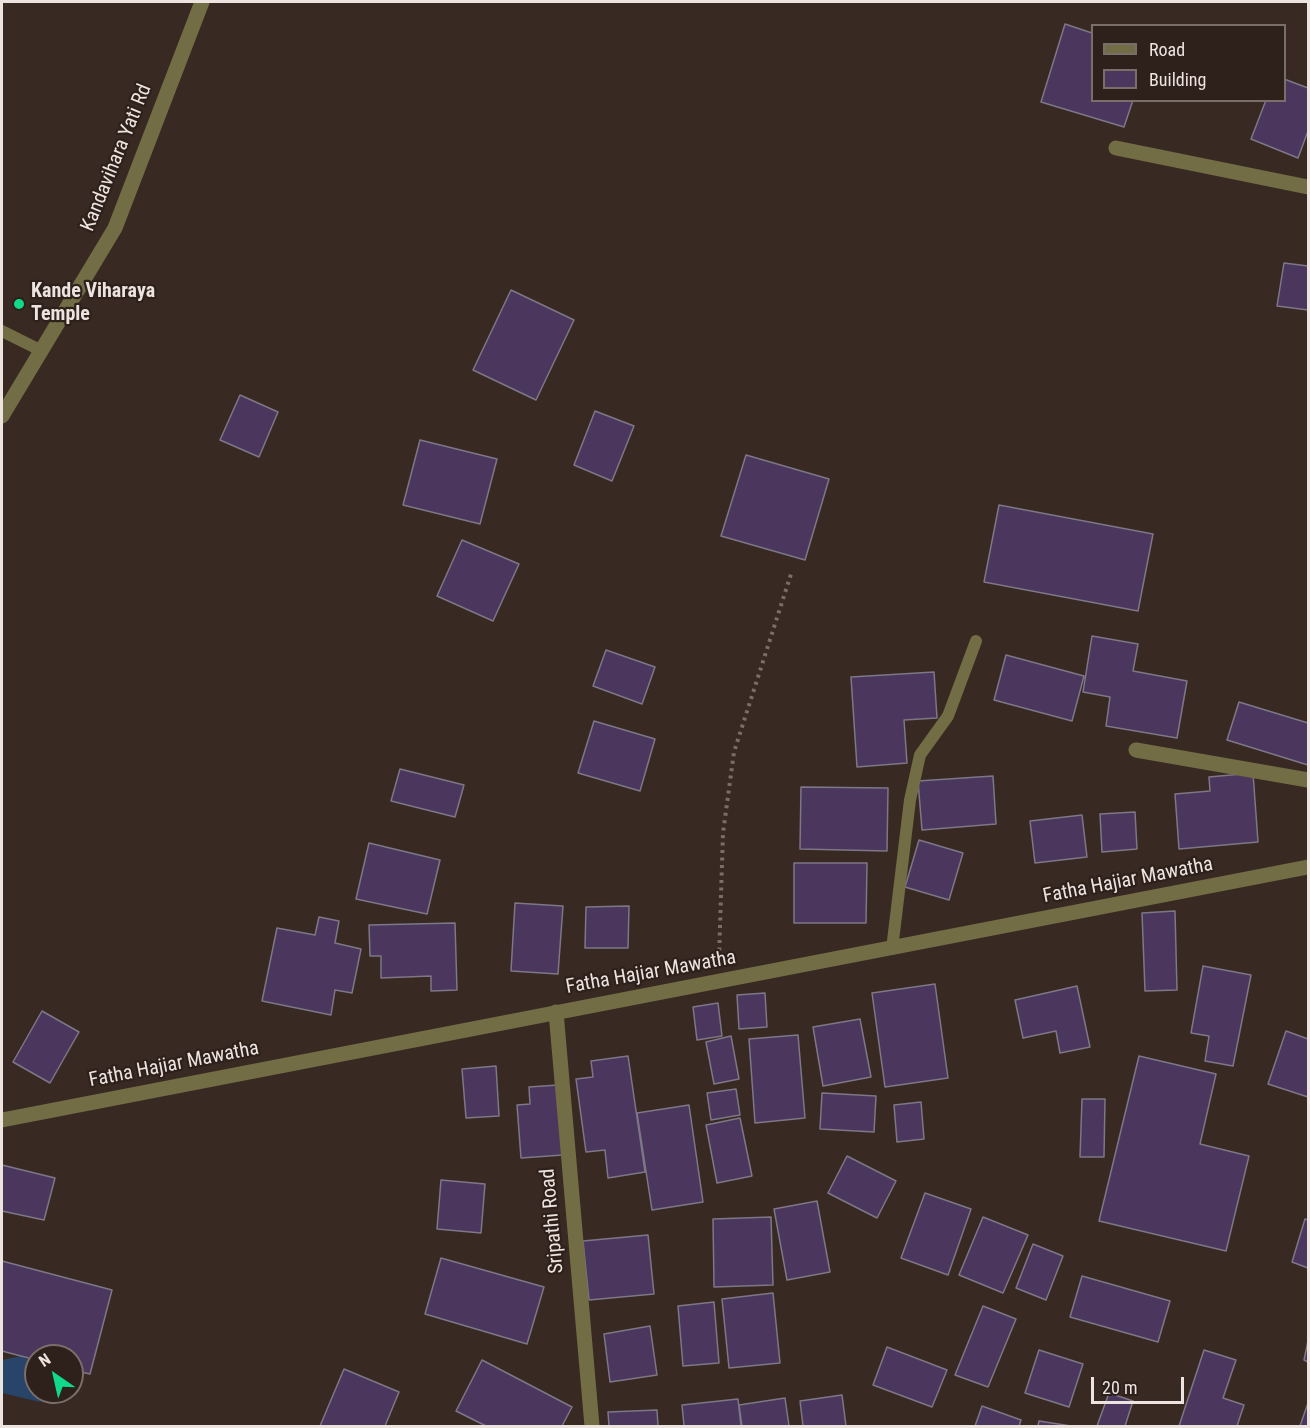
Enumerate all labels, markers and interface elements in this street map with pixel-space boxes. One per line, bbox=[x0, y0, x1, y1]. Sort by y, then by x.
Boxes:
legend bbox=[1091, 24, 1286, 102]
text: Road bbox=[1149, 39, 1185, 60]
text: Building bbox=[1149, 69, 1206, 90]
street label: Kandavihara Yati Rd bbox=[77, 81, 157, 235]
place label: Kande Viharaya Temple bbox=[31, 280, 155, 327]
marker: Kande Viharaya Temple bbox=[12, 297, 26, 311]
street label: Fatha Hajiar Mawatha bbox=[1041, 853, 1215, 909]
street label: Fatha Hajiar Mawatha bbox=[564, 946, 738, 1000]
street label: Fatha Hajiar Mawatha bbox=[87, 1037, 261, 1093]
street label: Sripathi Road bbox=[536, 1167, 570, 1275]
north arrow bbox=[24, 1344, 84, 1404]
text: N bbox=[35, 1350, 54, 1371]
scale bar bbox=[1094, 1365, 1187, 1403]
text: 20 m bbox=[1102, 1377, 1137, 1398]

